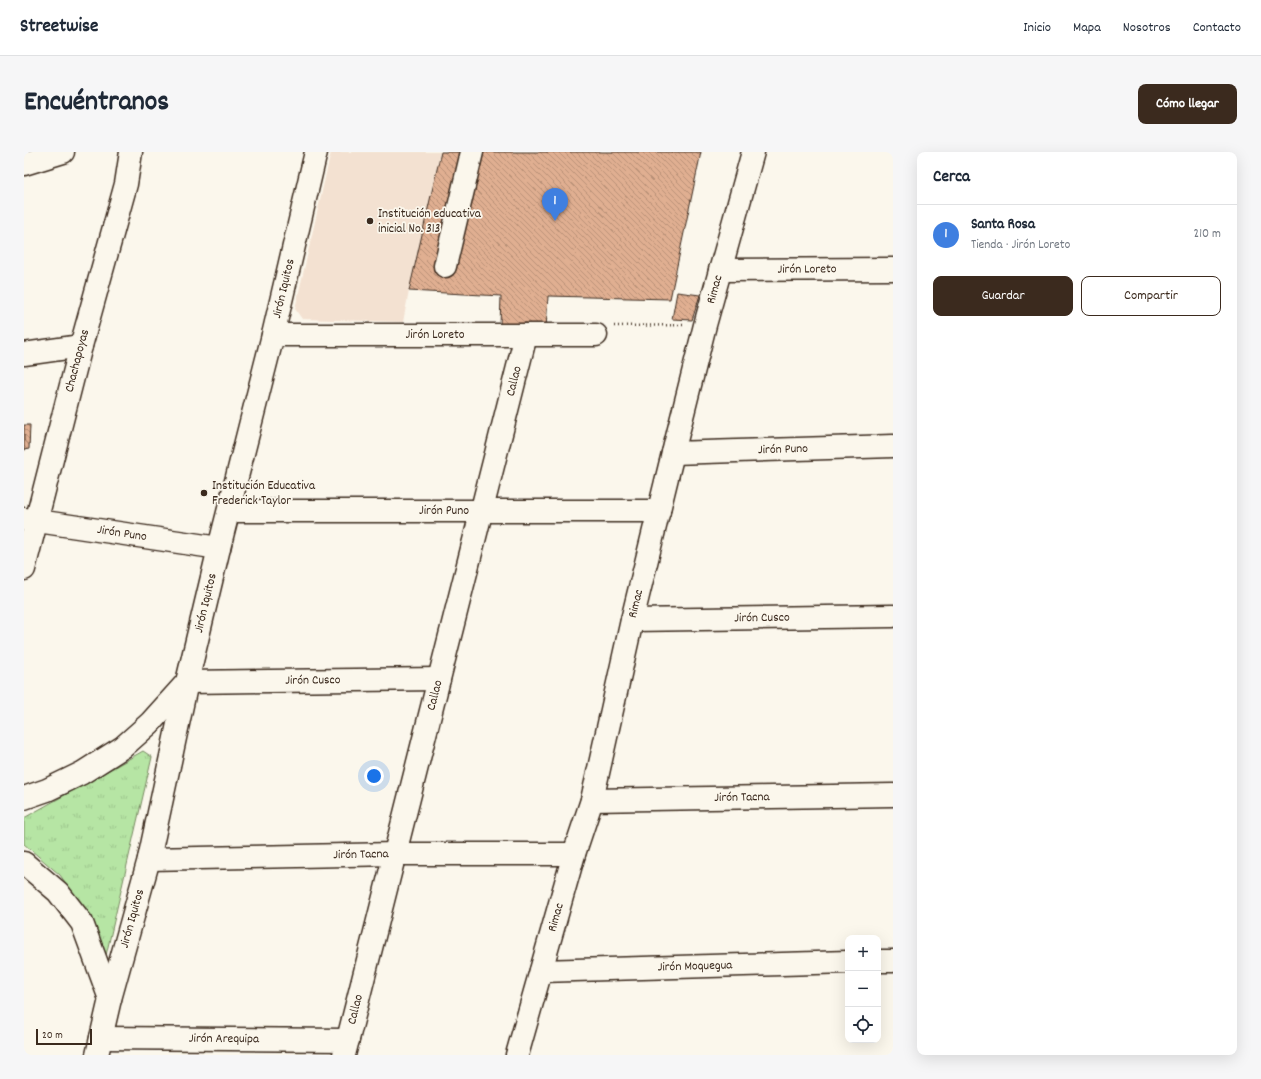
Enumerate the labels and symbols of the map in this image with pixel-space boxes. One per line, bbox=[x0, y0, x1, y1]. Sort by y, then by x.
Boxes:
pin: 1 bbox=[542, 188, 568, 221]
place label: Institución educativa inicial No. 313 bbox=[378, 205, 482, 239]
marker: Institución educativa inicial No. 313 bbox=[365, 216, 375, 226]
street label: Jirón Iquitos bbox=[268, 257, 300, 320]
street label: Jirón Loreto bbox=[777, 260, 837, 279]
street label: Rimac bbox=[702, 273, 728, 306]
street label: Jirón Loreto bbox=[405, 326, 465, 345]
street label: Chachapoyas bbox=[60, 327, 95, 394]
street label: Callao bbox=[501, 364, 527, 398]
street label: Jirón Puno bbox=[758, 439, 808, 460]
place label: Institución Educativa Frederick Taylor bbox=[212, 477, 316, 511]
marker: Institución Educativa Frederick Taylor bbox=[199, 488, 209, 498]
street label: Jirón Puno bbox=[419, 502, 469, 521]
street label: Jirón Puno bbox=[96, 520, 148, 547]
street label: Jirón Iquitos bbox=[190, 571, 222, 635]
street label: Rimac bbox=[623, 587, 649, 620]
street label: Jirón Cusco bbox=[734, 608, 790, 628]
street label: Jirón Cusco bbox=[285, 671, 341, 690]
street label: Callao bbox=[422, 678, 448, 713]
your location bbox=[364, 766, 384, 786]
street label: Jirón Tacna bbox=[714, 788, 771, 807]
street label: Jirón Tacna bbox=[333, 845, 390, 865]
street label: Jirón Iquitos bbox=[115, 887, 150, 950]
street label: Rimac bbox=[543, 901, 569, 934]
street label: Jirón Moquegua bbox=[657, 956, 733, 977]
street label: Callao bbox=[343, 992, 369, 1027]
scale bar bbox=[36, 1027, 92, 1046]
street label: Jirón Arequipa bbox=[189, 1029, 260, 1049]

